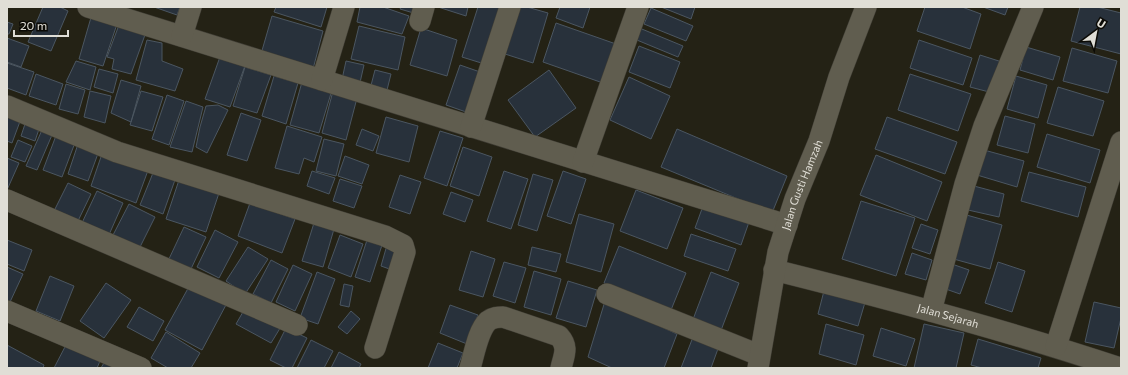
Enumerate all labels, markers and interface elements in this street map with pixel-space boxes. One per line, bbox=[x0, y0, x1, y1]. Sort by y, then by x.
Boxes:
scale bar bbox=[14, 12, 68, 38]
north arrow bbox=[1076, 12, 1116, 52]
text: U bbox=[1095, 15, 1108, 31]
text: 20 m bbox=[20, 18, 47, 32]
street label: Jalan Gusti Hamzah bbox=[778, 138, 825, 232]
street label: Jalan Sejarah bbox=[916, 301, 980, 330]

